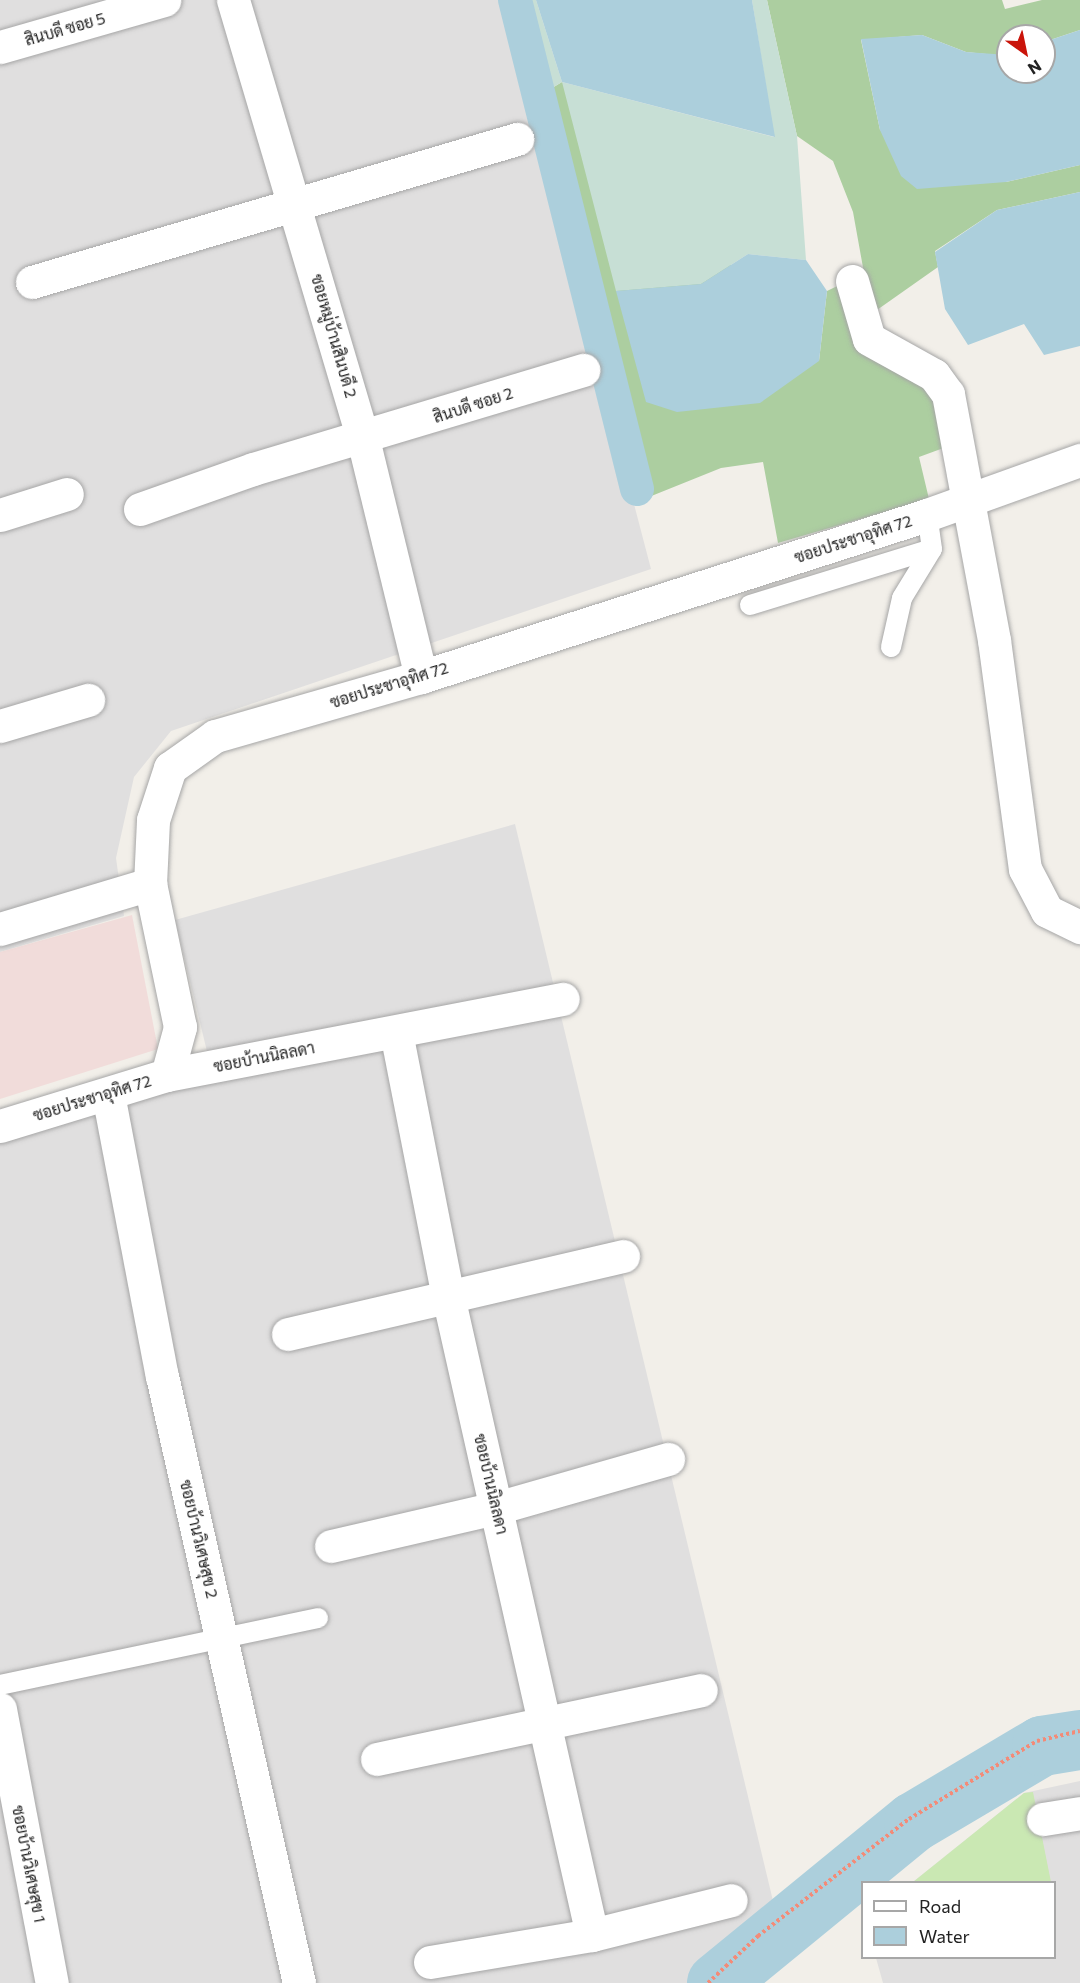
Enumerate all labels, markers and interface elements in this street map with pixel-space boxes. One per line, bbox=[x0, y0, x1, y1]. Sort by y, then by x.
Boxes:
street label: สินบดี ซอย 5 bbox=[22, 8, 108, 50]
north arrow bbox=[996, 24, 1056, 84]
text: N bbox=[1025, 57, 1045, 79]
street label: ซอยหมู่บ้านสินบดี 2 bbox=[307, 272, 361, 400]
street label: สินบดี ซอย 2 bbox=[431, 383, 515, 427]
street label: ซอยประชาอุทิศ 72 bbox=[792, 511, 914, 567]
street label: ซอยประชาอุทิศ 72 bbox=[328, 658, 450, 712]
street label: ซอยบ้านนิลลดา bbox=[212, 1038, 316, 1076]
street label: ซอยประชาอุทิศ 72 bbox=[31, 1071, 153, 1125]
street label: ซอยบ้านนิลลดา bbox=[470, 1432, 512, 1536]
street label: ซอยบ้านวิเศษสุข 2 bbox=[176, 1478, 222, 1600]
street label: ซอยบ้านวิเศษสุข 1 bbox=[8, 1804, 50, 1924]
legend bbox=[861, 1881, 1056, 1959]
text: Road bbox=[919, 1895, 961, 1917]
text: Water bbox=[919, 1925, 970, 1947]

